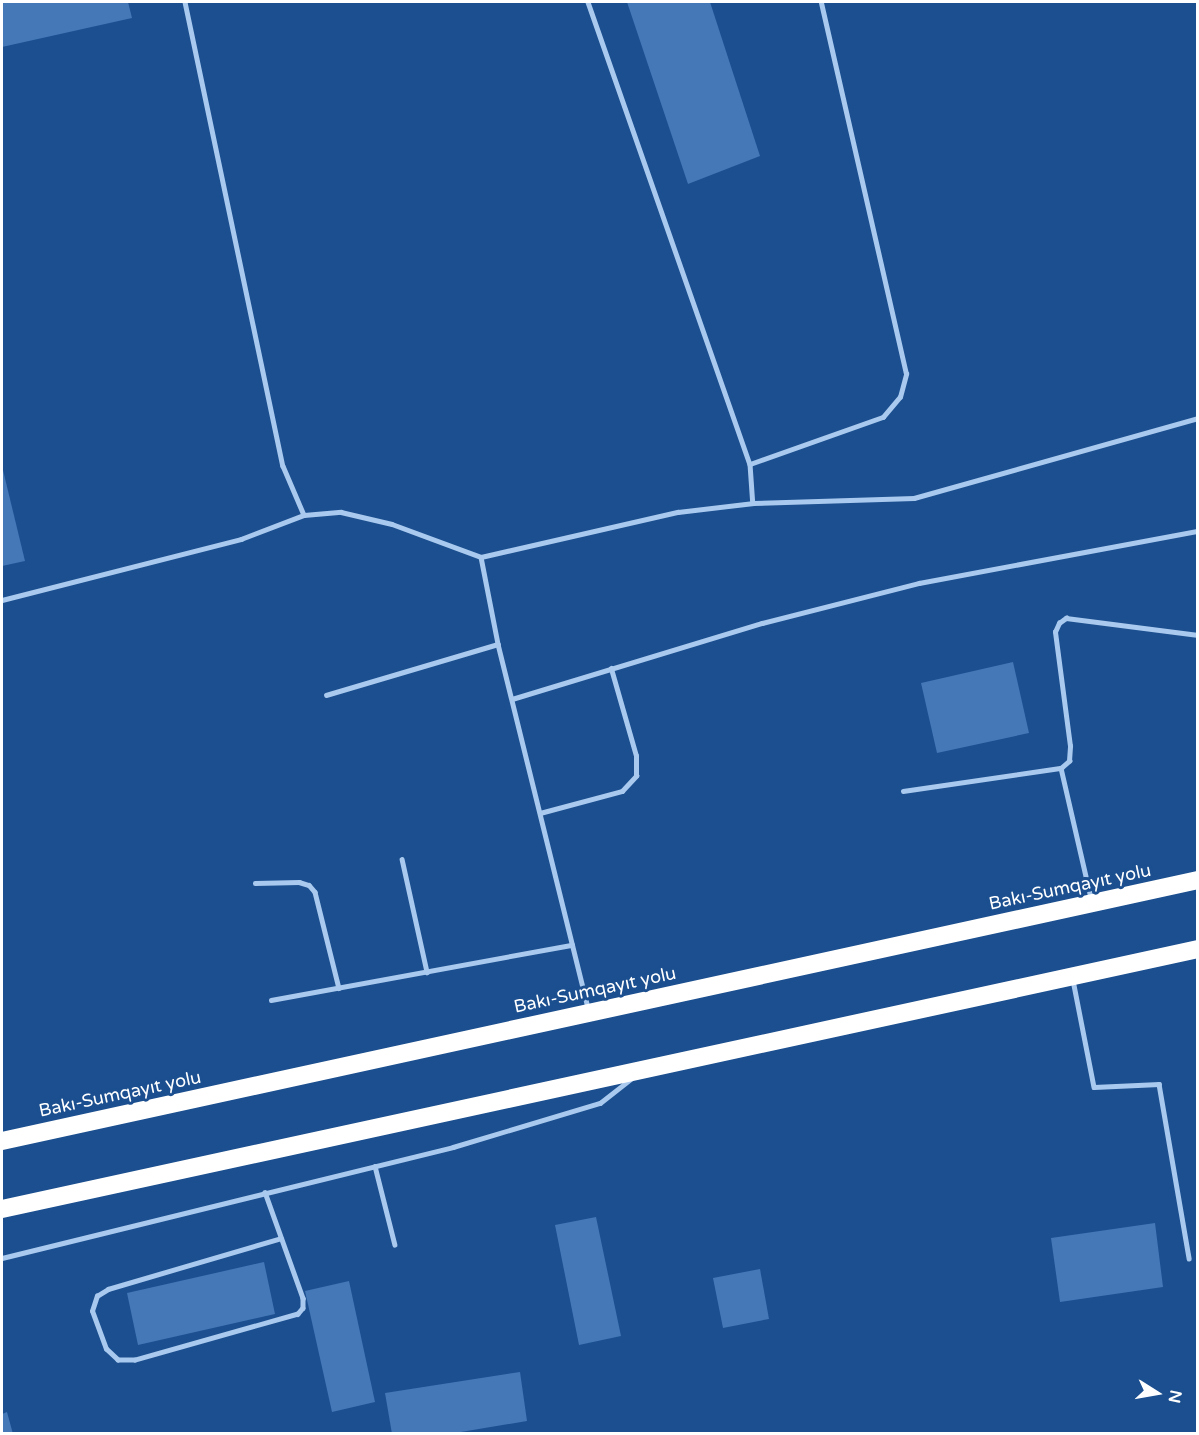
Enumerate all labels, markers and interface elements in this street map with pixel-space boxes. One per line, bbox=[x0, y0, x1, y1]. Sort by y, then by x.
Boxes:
street label: Bakı-Sumqayıt yolu bbox=[987, 859, 1153, 915]
street label: Bakı-Sumqayıt yolu bbox=[512, 962, 678, 1018]
street label: Bakı-Sumqayıt yolu bbox=[37, 1066, 203, 1122]
north arrow bbox=[1127, 1363, 1187, 1423]
text: N bbox=[1164, 1388, 1186, 1405]

